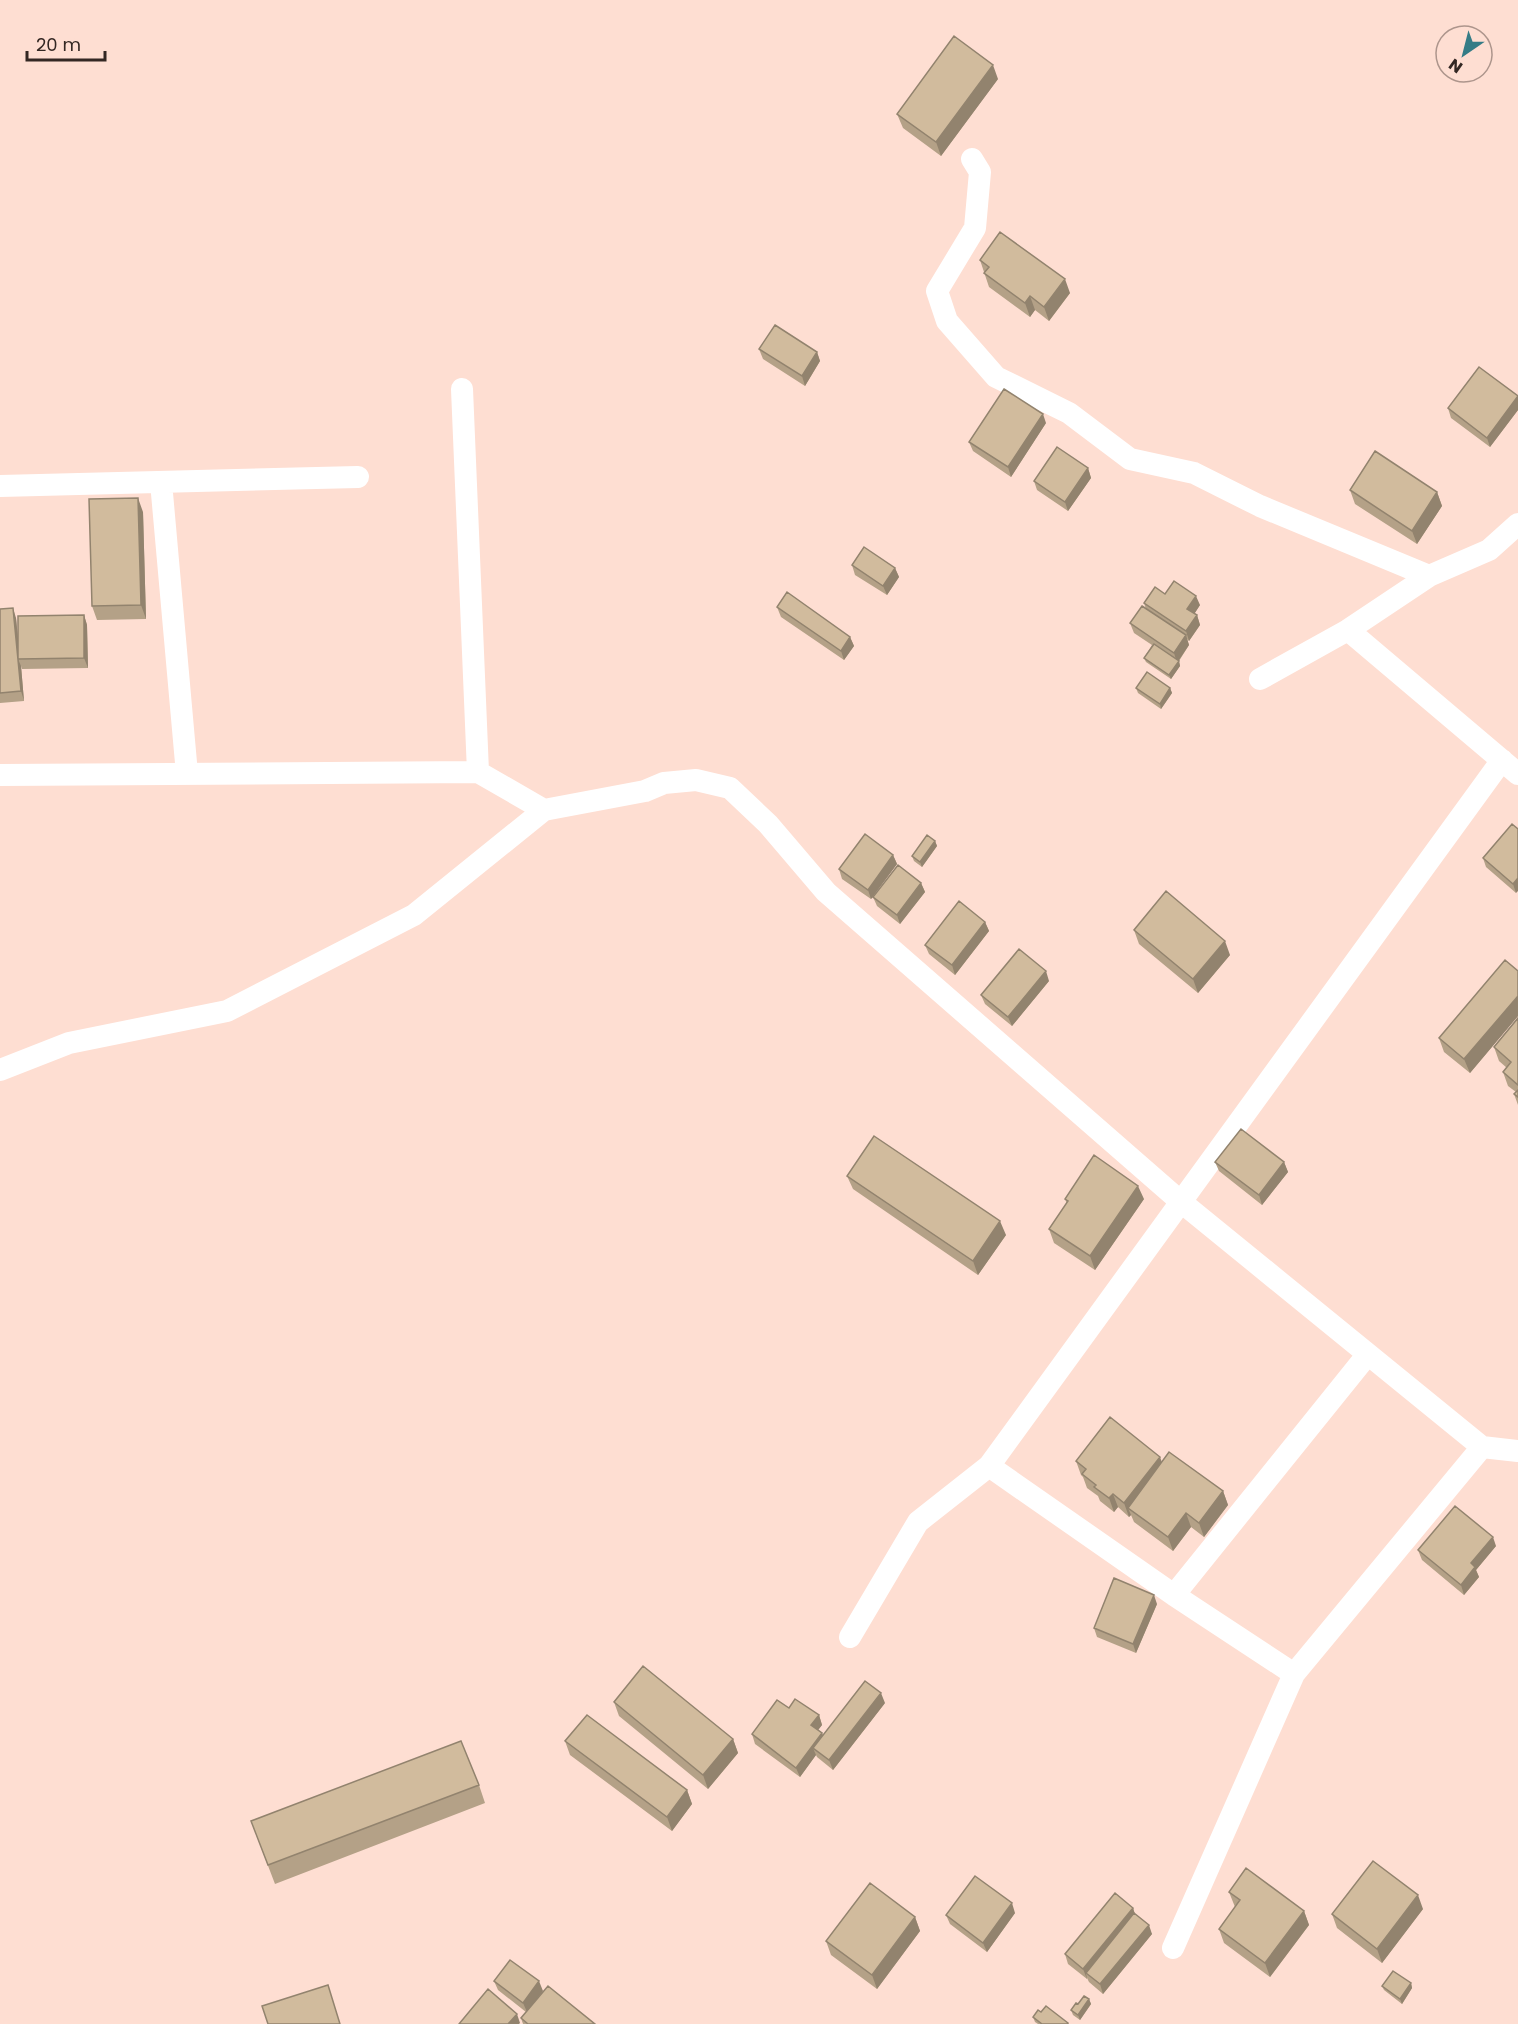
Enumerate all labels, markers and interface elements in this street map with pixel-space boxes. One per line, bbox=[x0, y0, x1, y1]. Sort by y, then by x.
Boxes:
scale bar bbox=[27, 24, 105, 62]
north arrow bbox=[1434, 24, 1494, 84]
text: 20 m bbox=[36, 32, 81, 57]
text: N bbox=[1444, 53, 1467, 79]

